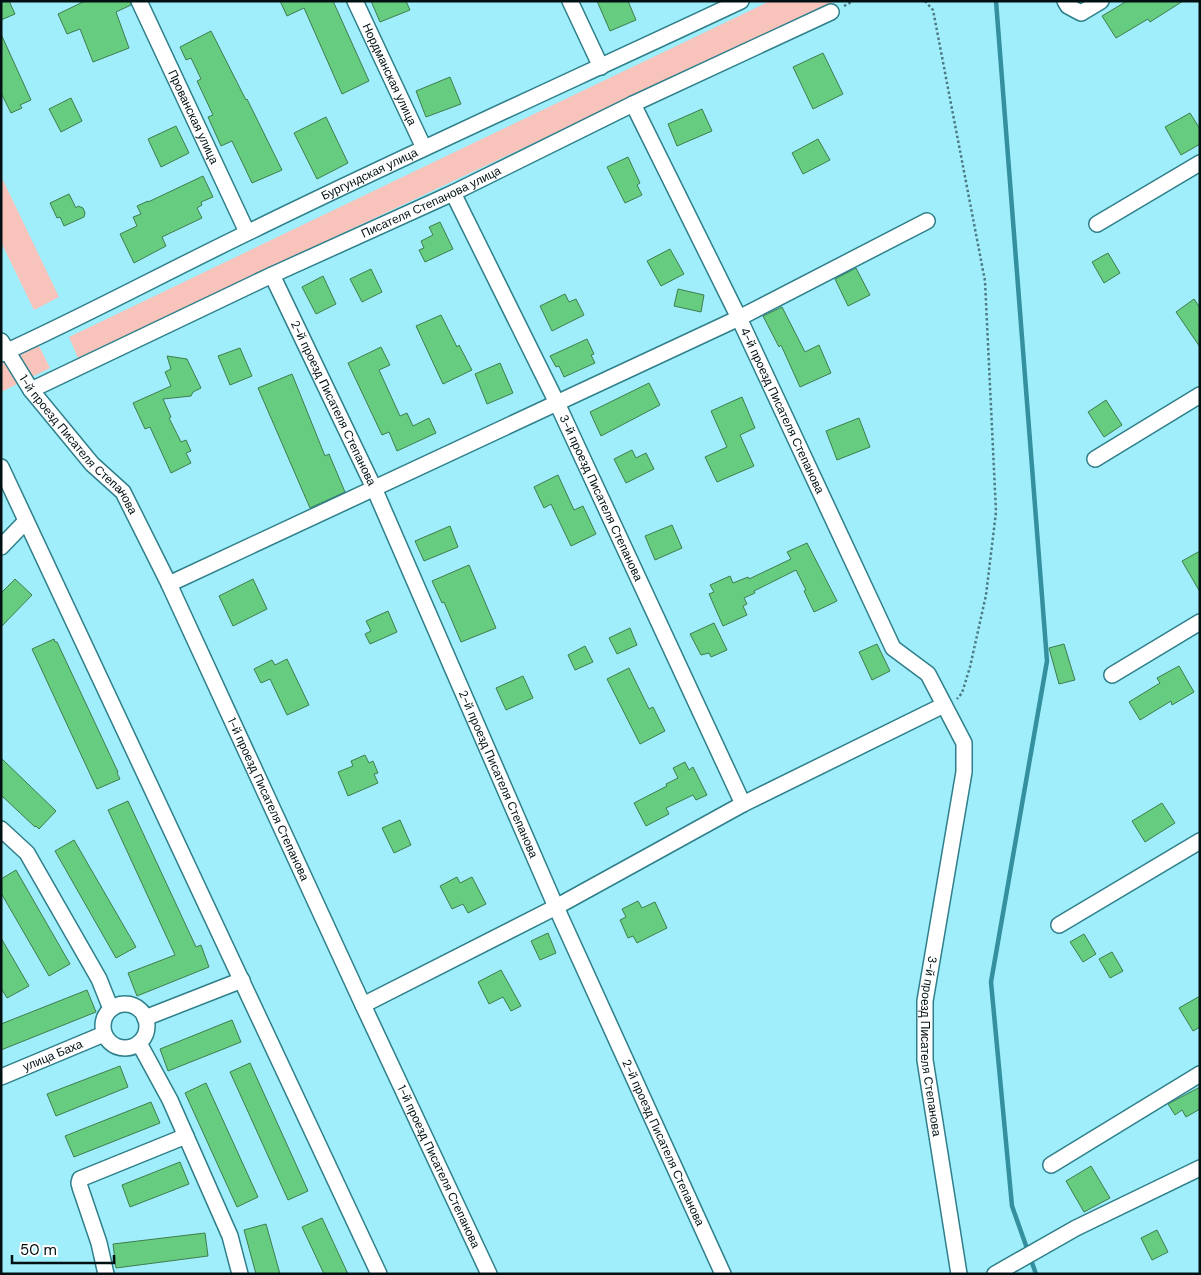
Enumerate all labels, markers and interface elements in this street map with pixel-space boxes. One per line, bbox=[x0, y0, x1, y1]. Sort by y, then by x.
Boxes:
street label: Нордманская улица bbox=[359, 21, 420, 128]
street label: Прованская улица bbox=[164, 67, 222, 167]
street label: Бургундская улица bbox=[318, 144, 421, 204]
street label: Писателя Степанова улица bbox=[359, 162, 504, 242]
street label: 2-й проезд Писателя Степанова bbox=[287, 318, 380, 489]
street label: 4-й проезд Писателя Степанова bbox=[737, 325, 828, 497]
street label: 1-й проезд Писателя Степанова bbox=[16, 372, 141, 517]
street label: 3-й проезд Писателя Степанова bbox=[556, 412, 647, 584]
street label: 2-й проезд Писателя Степанова bbox=[455, 688, 542, 861]
street label: 1-й проезд Писателя Степанова bbox=[224, 715, 313, 884]
street label: 3-й проезд Писателя Степанова bbox=[917, 955, 945, 1138]
street label: улица Баха bbox=[20, 1036, 85, 1075]
street label: 2-й проезд Писателя Степанова bbox=[618, 1057, 708, 1229]
street label: 1-й проезд Писателя Степанова bbox=[394, 1083, 484, 1251]
scale bar bbox=[12, 1232, 115, 1264]
text: 50 m bbox=[20, 1240, 57, 1260]

